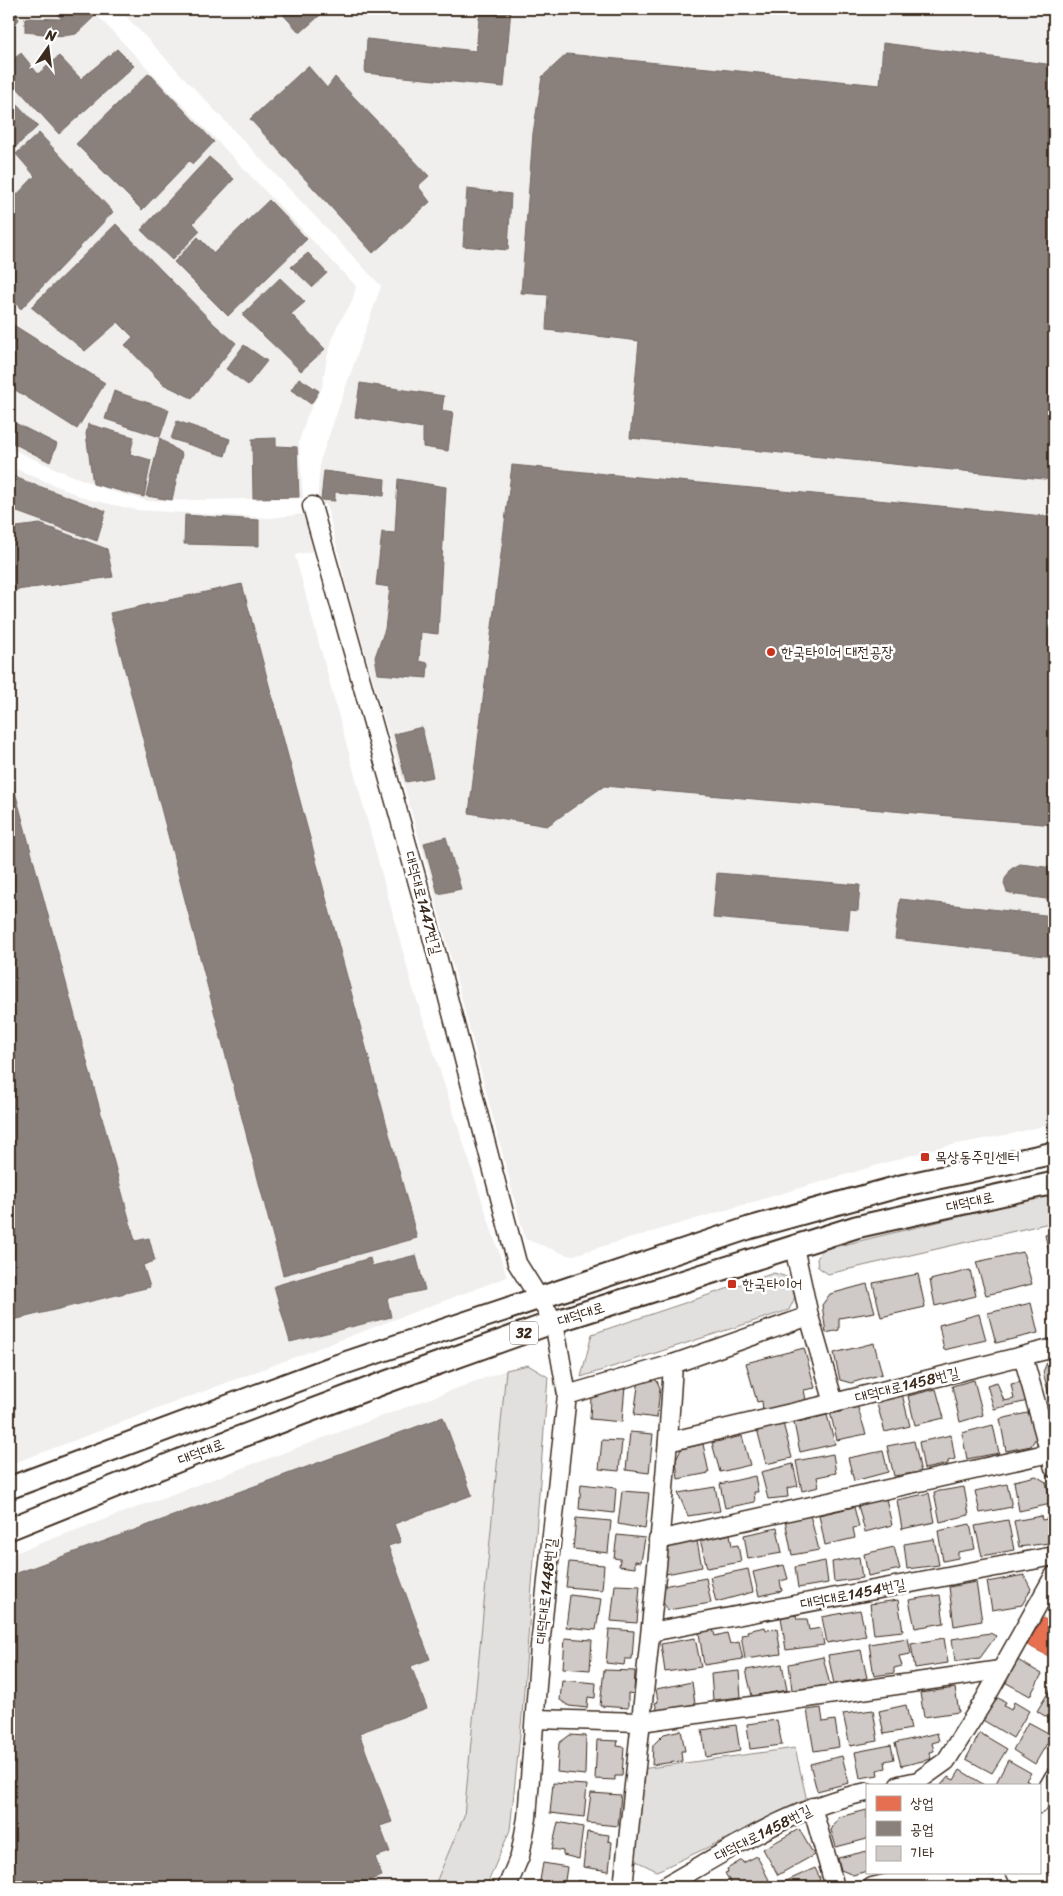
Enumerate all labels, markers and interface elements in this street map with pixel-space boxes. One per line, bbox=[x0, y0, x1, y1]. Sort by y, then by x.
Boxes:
north arrow bbox=[22, 22, 72, 72]
text: N bbox=[42, 22, 59, 49]
place label: 한국타이어 대전공장 bbox=[781, 639, 894, 665]
marker: 한국타이어 대전공장 bbox=[765, 646, 777, 658]
street label: 대덕대로1447번길 bbox=[397, 848, 449, 958]
place label: 목상동주민센터 bbox=[935, 1144, 1020, 1170]
marker: 목상동주민센터 bbox=[919, 1151, 931, 1163]
street label: 대덕대로 bbox=[944, 1184, 996, 1220]
place label: 한국타이어 bbox=[742, 1271, 802, 1297]
marker: 한국타이어 bbox=[726, 1278, 738, 1290]
street label: 대덕대로 bbox=[554, 1294, 608, 1334]
road number: 32 bbox=[510, 1322, 538, 1345]
street label: 대덕대로1458번길 bbox=[852, 1360, 962, 1410]
street label: 대덕대로 bbox=[174, 1431, 228, 1473]
street label: 대덕대로1448번길 bbox=[527, 1537, 565, 1645]
street label: 대덕대로1454번길 bbox=[798, 1571, 908, 1617]
legend bbox=[866, 1784, 1040, 1874]
text: 상업 bbox=[910, 1790, 934, 1816]
street label: 대덕대로1458번길 bbox=[710, 1797, 816, 1869]
text: 공업 bbox=[910, 1816, 934, 1842]
text: 기타 bbox=[910, 1840, 934, 1866]

